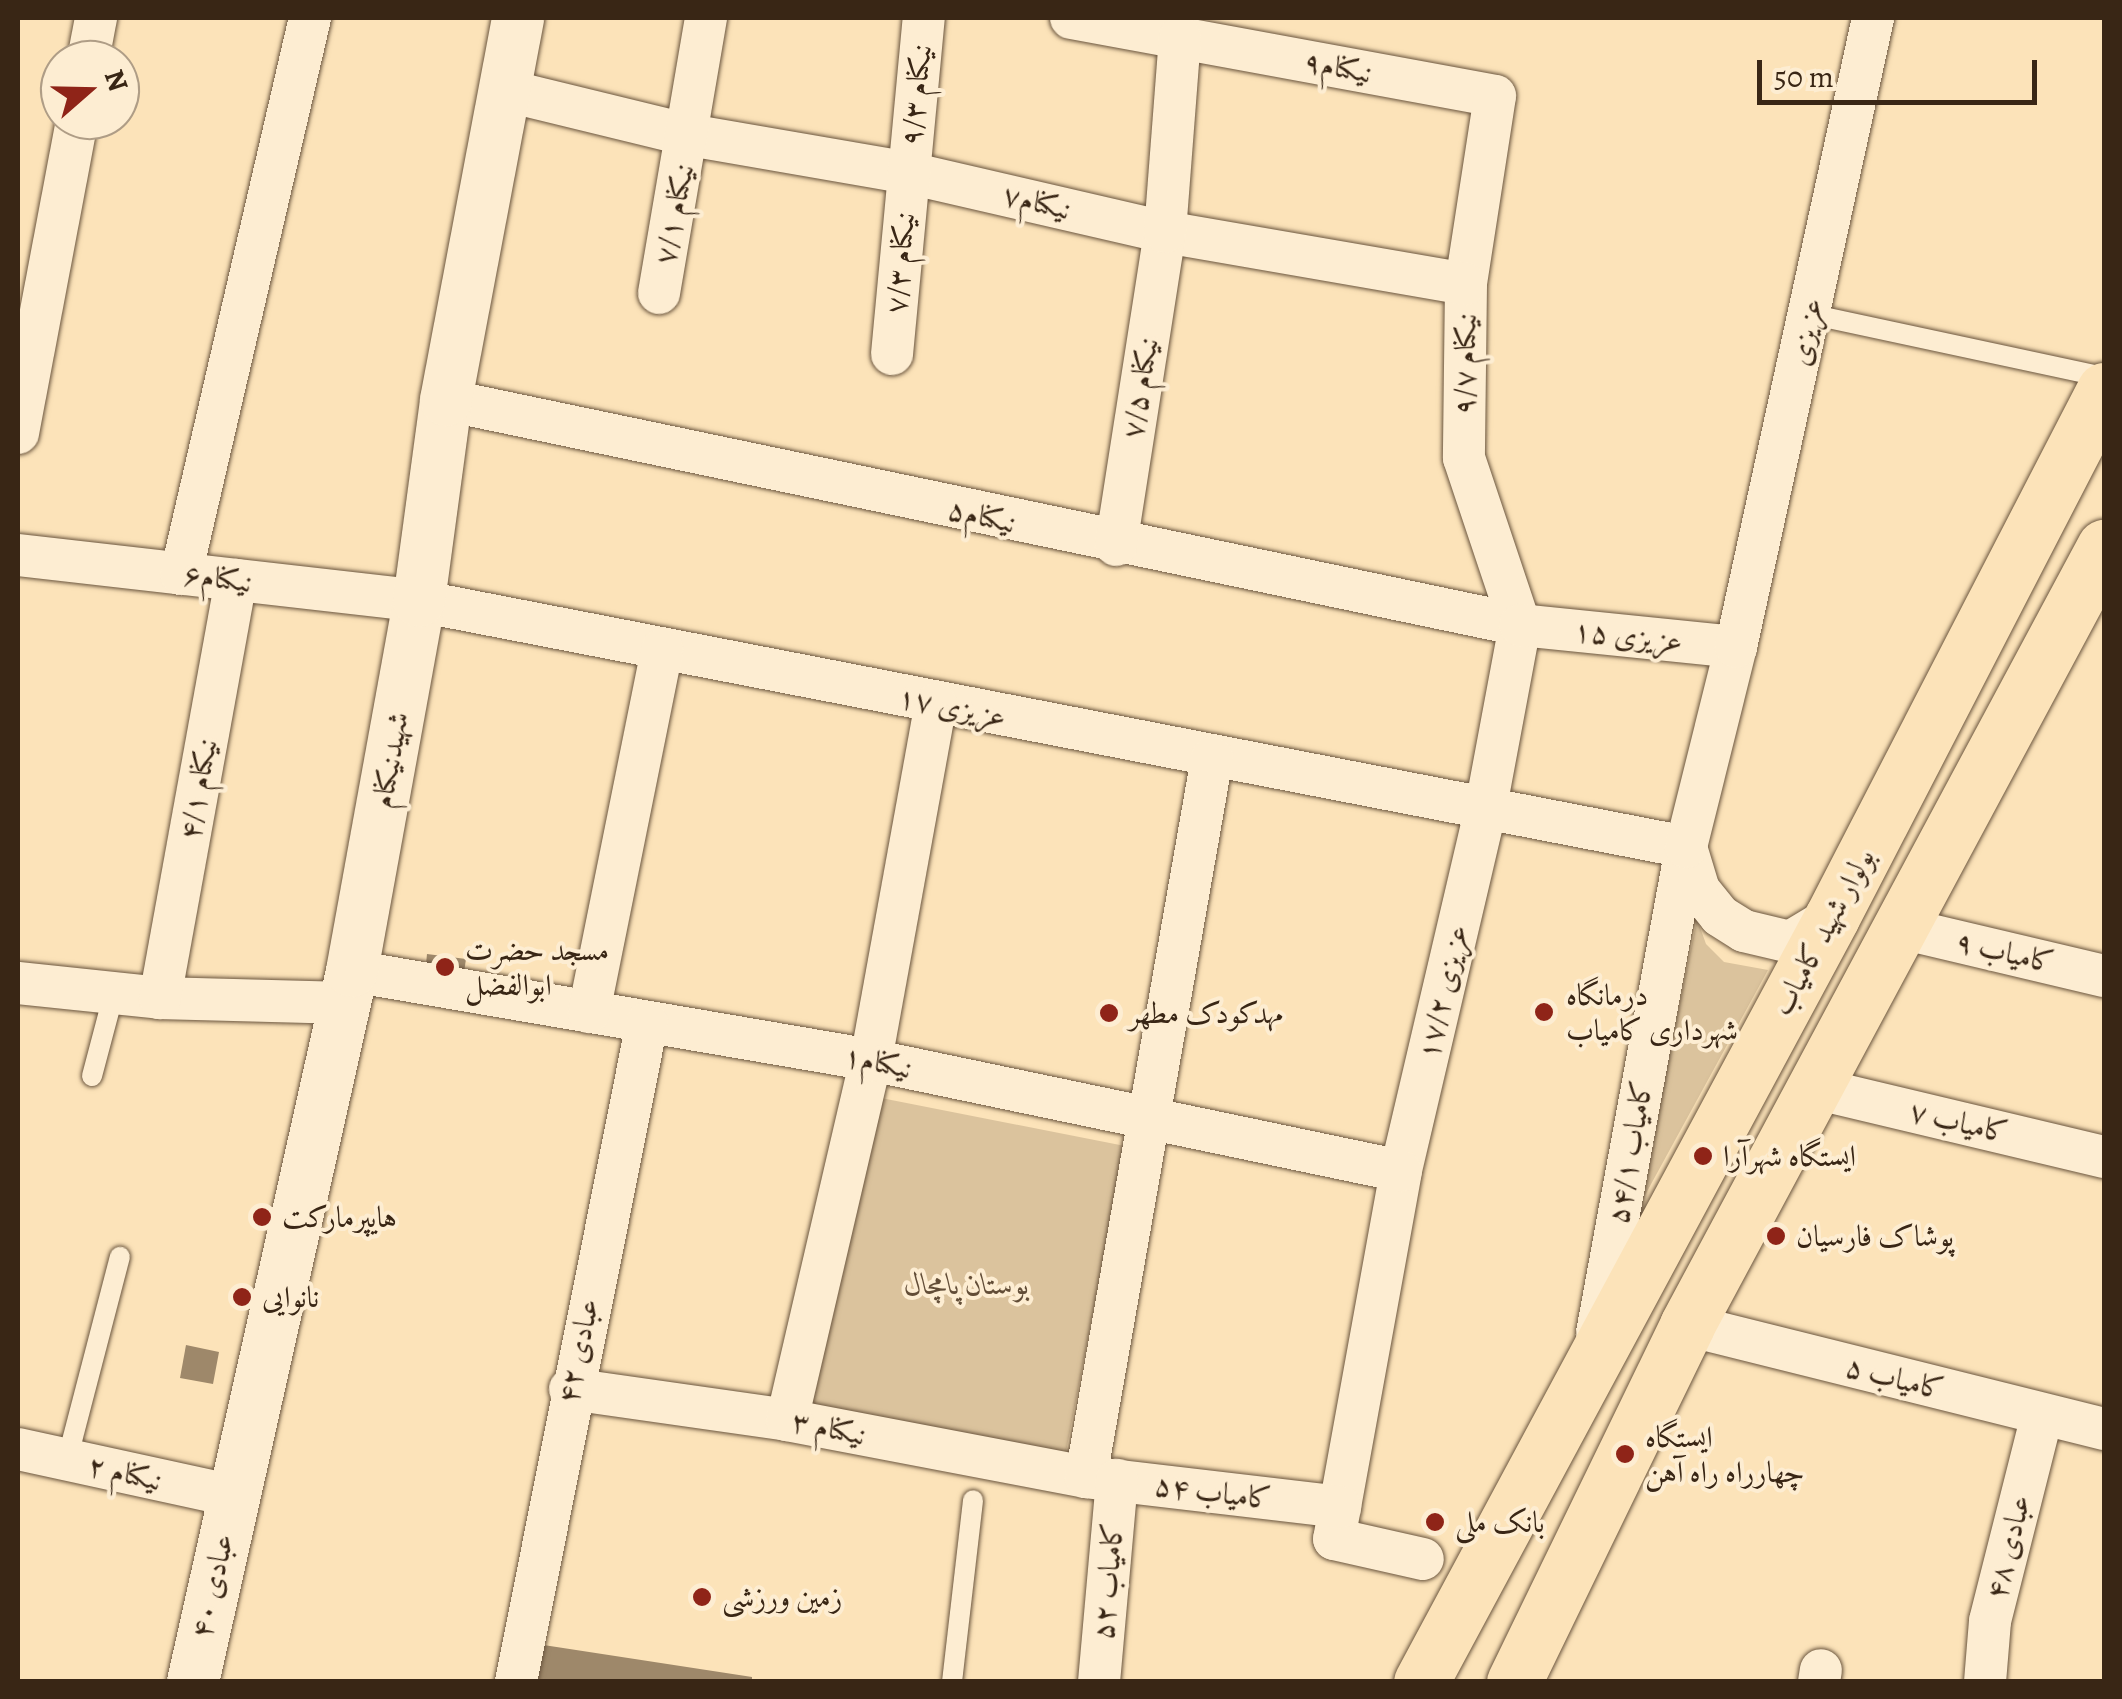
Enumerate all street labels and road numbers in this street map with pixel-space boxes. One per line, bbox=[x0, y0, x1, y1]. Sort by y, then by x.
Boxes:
street label: نیکنام ۹/۳ bbox=[893, 42, 939, 148]
street label: نیکنام۹ bbox=[1301, 43, 1375, 91]
street label: نیکنام ۷/۱ bbox=[647, 160, 701, 268]
street label: نیکنام۷ bbox=[999, 177, 1075, 227]
street label: نیکنام ۷/۳ bbox=[878, 210, 922, 316]
street label: عزیزی bbox=[1781, 295, 1831, 369]
street label: نیکنام ۹/۷ bbox=[1446, 313, 1484, 415]
street label: نیکنام ۷/۵ bbox=[1114, 335, 1166, 441]
street label: نیکنام۵ bbox=[945, 491, 1019, 541]
street label: نیکنام۶ bbox=[182, 556, 254, 600]
street label: عزیزی ۱۵ bbox=[1572, 612, 1684, 660]
street label: عزیزی ۱۷ bbox=[895, 679, 1009, 735]
street label: شهیدنیکنام bbox=[364, 709, 416, 811]
street label: نیکنام ۴/۱ bbox=[171, 736, 225, 842]
street label: بولوار شهید کامیاب bbox=[1764, 842, 1882, 1022]
street label: عزیزی ۱۷/۲ bbox=[1410, 921, 1476, 1063]
street label: کامیاب ۹ bbox=[1952, 923, 2058, 981]
street label: نیکنام۱ bbox=[841, 1038, 915, 1086]
street label: کامیاب ۵۴/۱ bbox=[1600, 1077, 1660, 1227]
street label: کامیاب ۷ bbox=[1906, 1093, 2012, 1151]
street label: عبادی ۴۲ bbox=[549, 1295, 607, 1407]
street label: کامیاب ۵ bbox=[1842, 1348, 1948, 1408]
street label: نیکنام ۳ bbox=[789, 1403, 869, 1453]
street label: نیکنام ۲ bbox=[85, 1448, 165, 1498]
street label: کامیاب ۵۴ bbox=[1152, 1467, 1274, 1517]
street label: عبادی ۴۸ bbox=[1978, 1491, 2038, 1603]
street label: کامیاب ۵۲ bbox=[1085, 1521, 1131, 1641]
street label: عبادی ۴۰ bbox=[183, 1530, 241, 1642]

